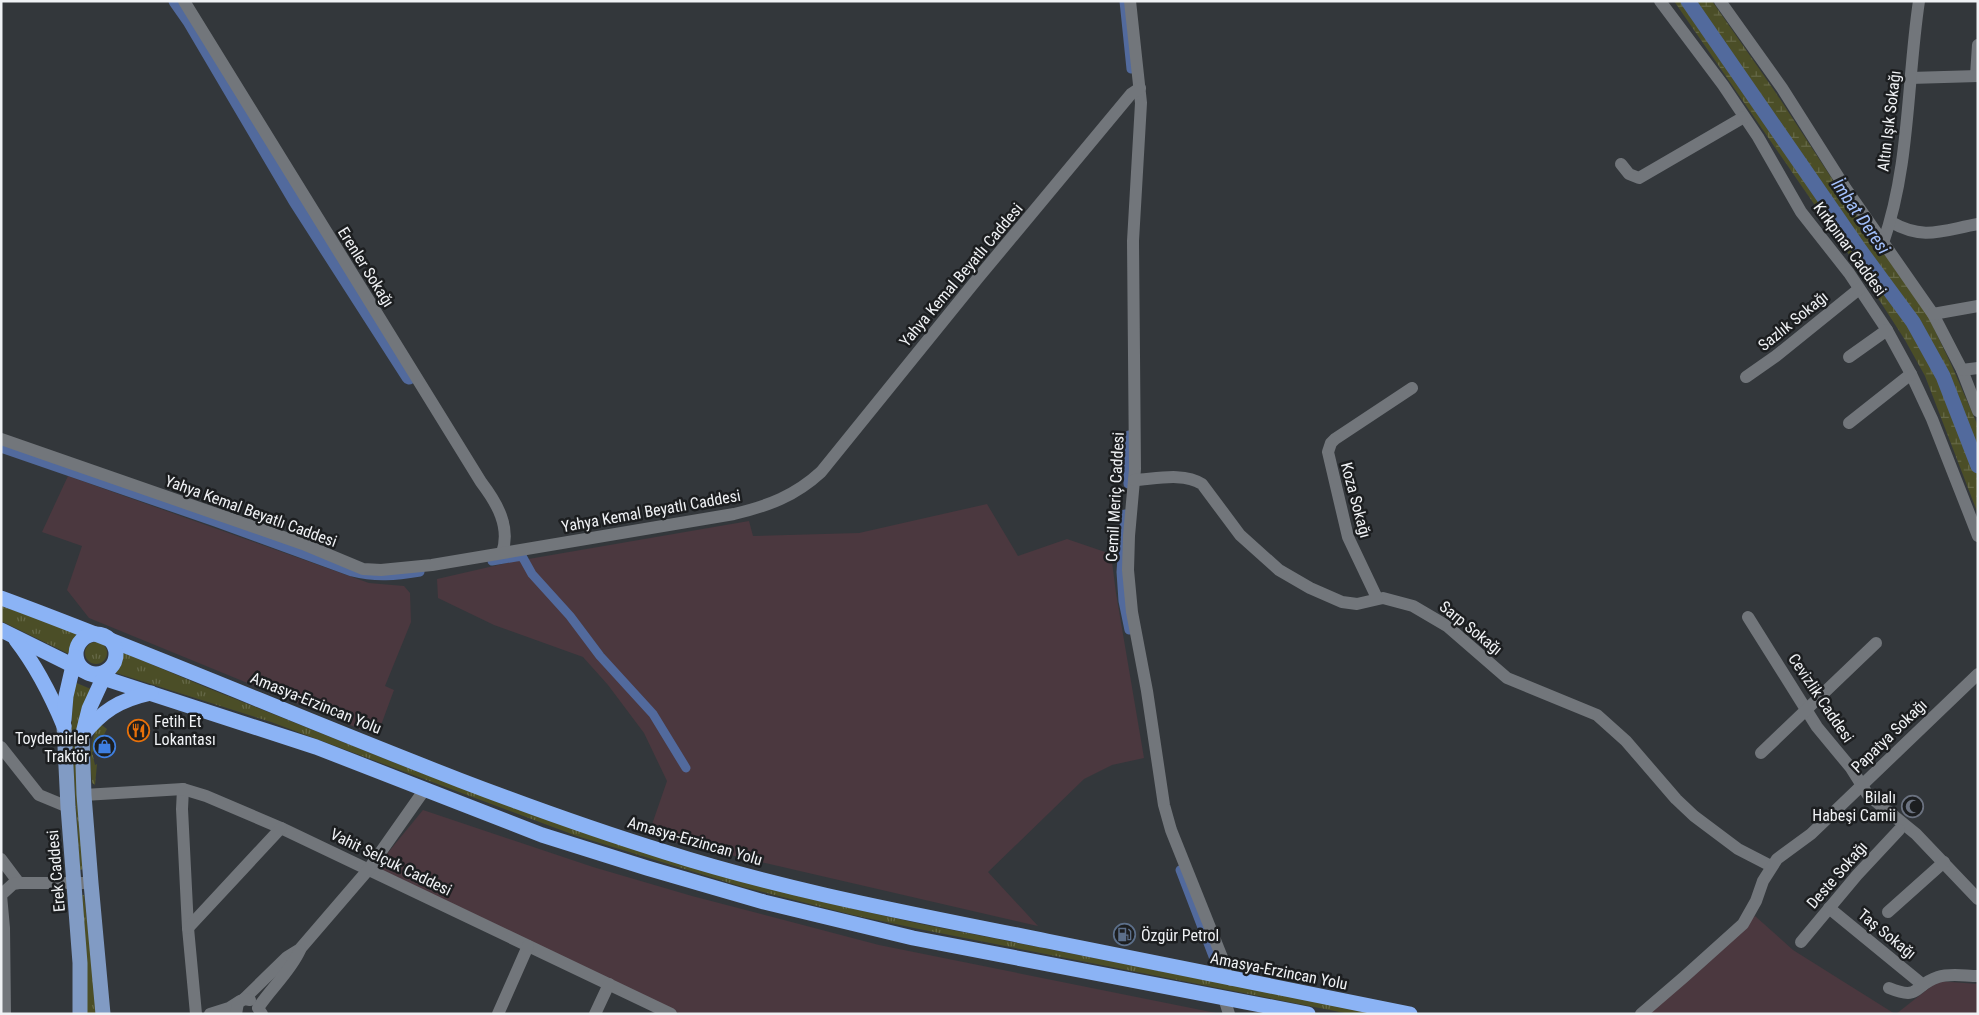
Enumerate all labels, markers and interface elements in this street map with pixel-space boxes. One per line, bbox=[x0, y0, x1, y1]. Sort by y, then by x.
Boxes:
street label: Altın Işık Sokağı bbox=[1873, 69, 1905, 173]
water label: İmbat Deresi bbox=[1827, 174, 1895, 259]
street label: Kırkpınar Caddesi bbox=[1810, 198, 1890, 300]
street label: Yahya Kemal Beyatlı Caddesi bbox=[895, 199, 1027, 351]
street label: Erenler Sokağı bbox=[334, 224, 398, 310]
street label: Sazlık Sokağı bbox=[1754, 287, 1832, 355]
street label: Cemil Meriç Caddesi bbox=[1102, 432, 1128, 562]
street label: Koza Sokağı bbox=[1337, 460, 1375, 540]
street label: Yahya Kemal Beyatlı Caddesi bbox=[162, 471, 340, 551]
street label: Yahya Kemal Beyatlı Caddesi bbox=[560, 486, 742, 536]
street label: Sarp Sokağı bbox=[1436, 597, 1506, 659]
street label: Cevizlik Caddesi bbox=[1784, 650, 1858, 746]
street label: Amasya-Erzincan Yolu bbox=[248, 668, 384, 738]
street label: Papatya Sokağı bbox=[1847, 695, 1931, 777]
place label: Fetih Et Lokantası bbox=[154, 712, 216, 749]
restaurant icon: Fetih Et Lokantası bbox=[126, 718, 150, 742]
place label: Toydemirler Traktör bbox=[15, 729, 89, 766]
shop icon: Toydemirler Traktör bbox=[93, 735, 117, 759]
place label: Bilalı Habeşi Camii bbox=[1812, 788, 1896, 825]
mosque icon: Bilalı Habeşi Camii bbox=[1900, 794, 1924, 818]
street label: Amasya-Erzincan Yolu bbox=[625, 813, 765, 869]
street label: Vahit Selçuk Caddesi bbox=[327, 824, 455, 900]
street label: Erek Caddesi bbox=[43, 829, 69, 913]
street label: Deste Sokağı bbox=[1803, 838, 1871, 912]
street label: Taş Sokağı bbox=[1854, 905, 1920, 963]
fuel station icon: Özgür Petrol bbox=[1113, 923, 1137, 947]
place label: Özgür Petrol bbox=[1141, 926, 1219, 945]
street label: Amasya-Erzincan Yolu bbox=[1209, 948, 1349, 994]

